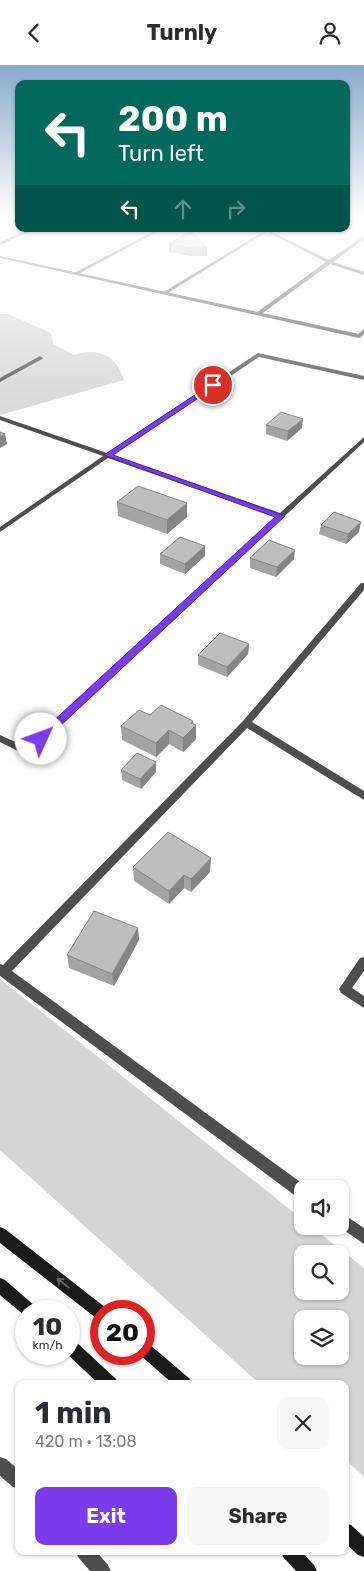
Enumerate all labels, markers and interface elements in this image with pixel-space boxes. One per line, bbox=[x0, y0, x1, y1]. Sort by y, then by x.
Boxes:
icon: back bbox=[20, 19, 48, 47]
text: Turnly bbox=[147, 19, 217, 46]
icon: person bbox=[316, 19, 344, 47]
text: 200 m bbox=[118, 98, 228, 140]
icon: left bbox=[35, 100, 100, 165]
text: Turn left bbox=[118, 140, 204, 167]
icon: left bbox=[116, 195, 144, 223]
icon: ahead bbox=[169, 195, 197, 223]
icon: right bbox=[222, 195, 250, 223]
pin bbox=[192, 364, 234, 406]
icon: arrive bbox=[199, 371, 227, 399]
position arrow bbox=[14, 712, 66, 764]
map controls bbox=[294, 1180, 349, 1365]
button: sound bbox=[294, 1180, 349, 1235]
button: search bbox=[294, 1245, 349, 1300]
one-way arrow bbox=[56, 1278, 70, 1288]
speed limit sign: 20 bbox=[90, 1300, 155, 1365]
button: layers bbox=[294, 1310, 349, 1365]
text: 10 bbox=[33, 1312, 62, 1341]
text: km/h bbox=[33, 1338, 62, 1352]
text: 1 min bbox=[35, 1395, 112, 1431]
button: close bbox=[277, 1397, 329, 1449]
text: 420 m · 13:08 bbox=[35, 1432, 137, 1451]
button: Exit bbox=[35, 1487, 177, 1545]
button: Share bbox=[187, 1487, 329, 1545]

